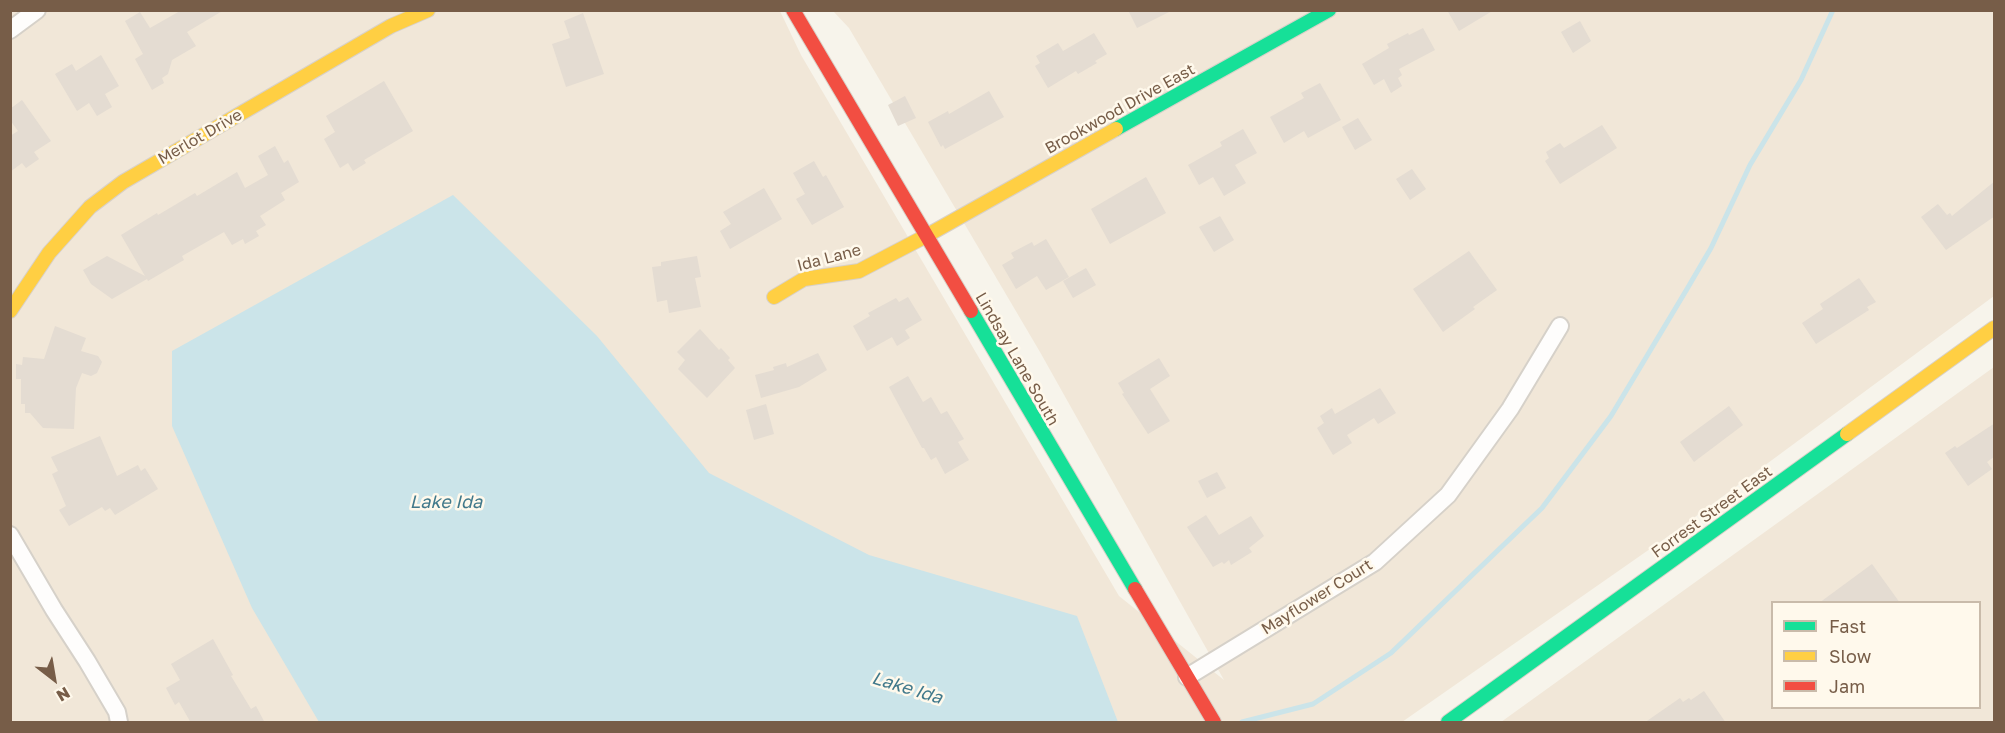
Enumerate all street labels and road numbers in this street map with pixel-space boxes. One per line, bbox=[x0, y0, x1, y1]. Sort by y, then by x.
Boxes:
street label: Brookwood Drive East bbox=[1042, 60, 1198, 158]
street label: Merlot Drive bbox=[155, 105, 245, 169]
street label: Ida Lane bbox=[795, 240, 863, 276]
street label: Lindsay Lane South bbox=[971, 289, 1063, 429]
street label: Forrest Street East bbox=[1648, 462, 1776, 562]
street label: Mayflower Court bbox=[1258, 555, 1376, 639]

